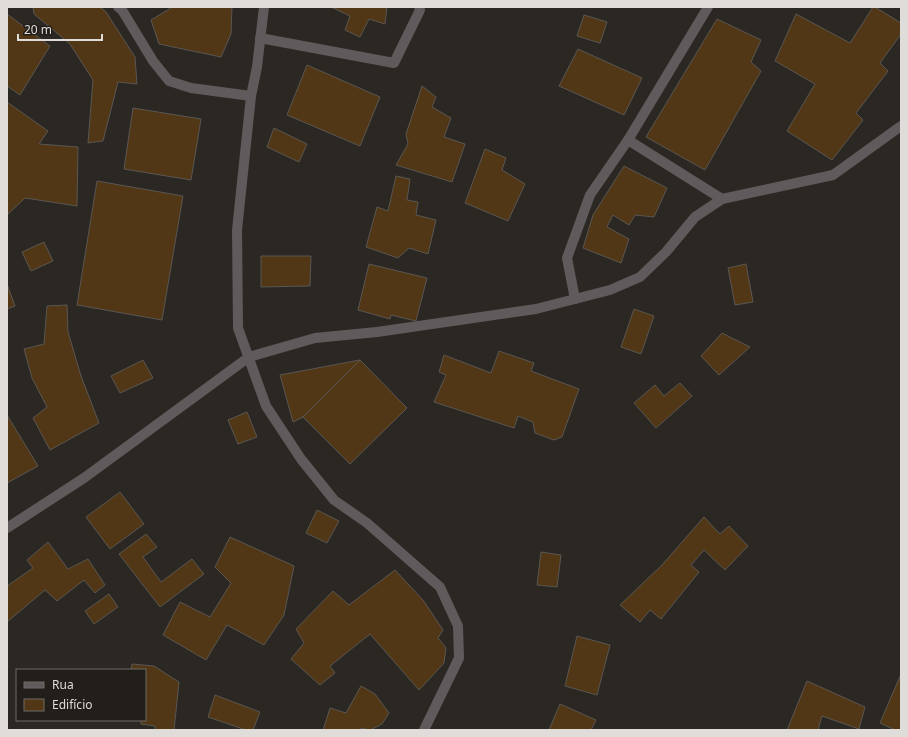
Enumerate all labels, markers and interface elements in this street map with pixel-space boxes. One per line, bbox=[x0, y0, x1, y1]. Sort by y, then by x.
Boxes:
scale bar bbox=[18, 16, 102, 42]
text: 20 m bbox=[24, 21, 52, 38]
legend bbox=[16, 669, 146, 721]
text: Rua bbox=[52, 676, 74, 693]
text: Edifício bbox=[52, 696, 93, 713]

